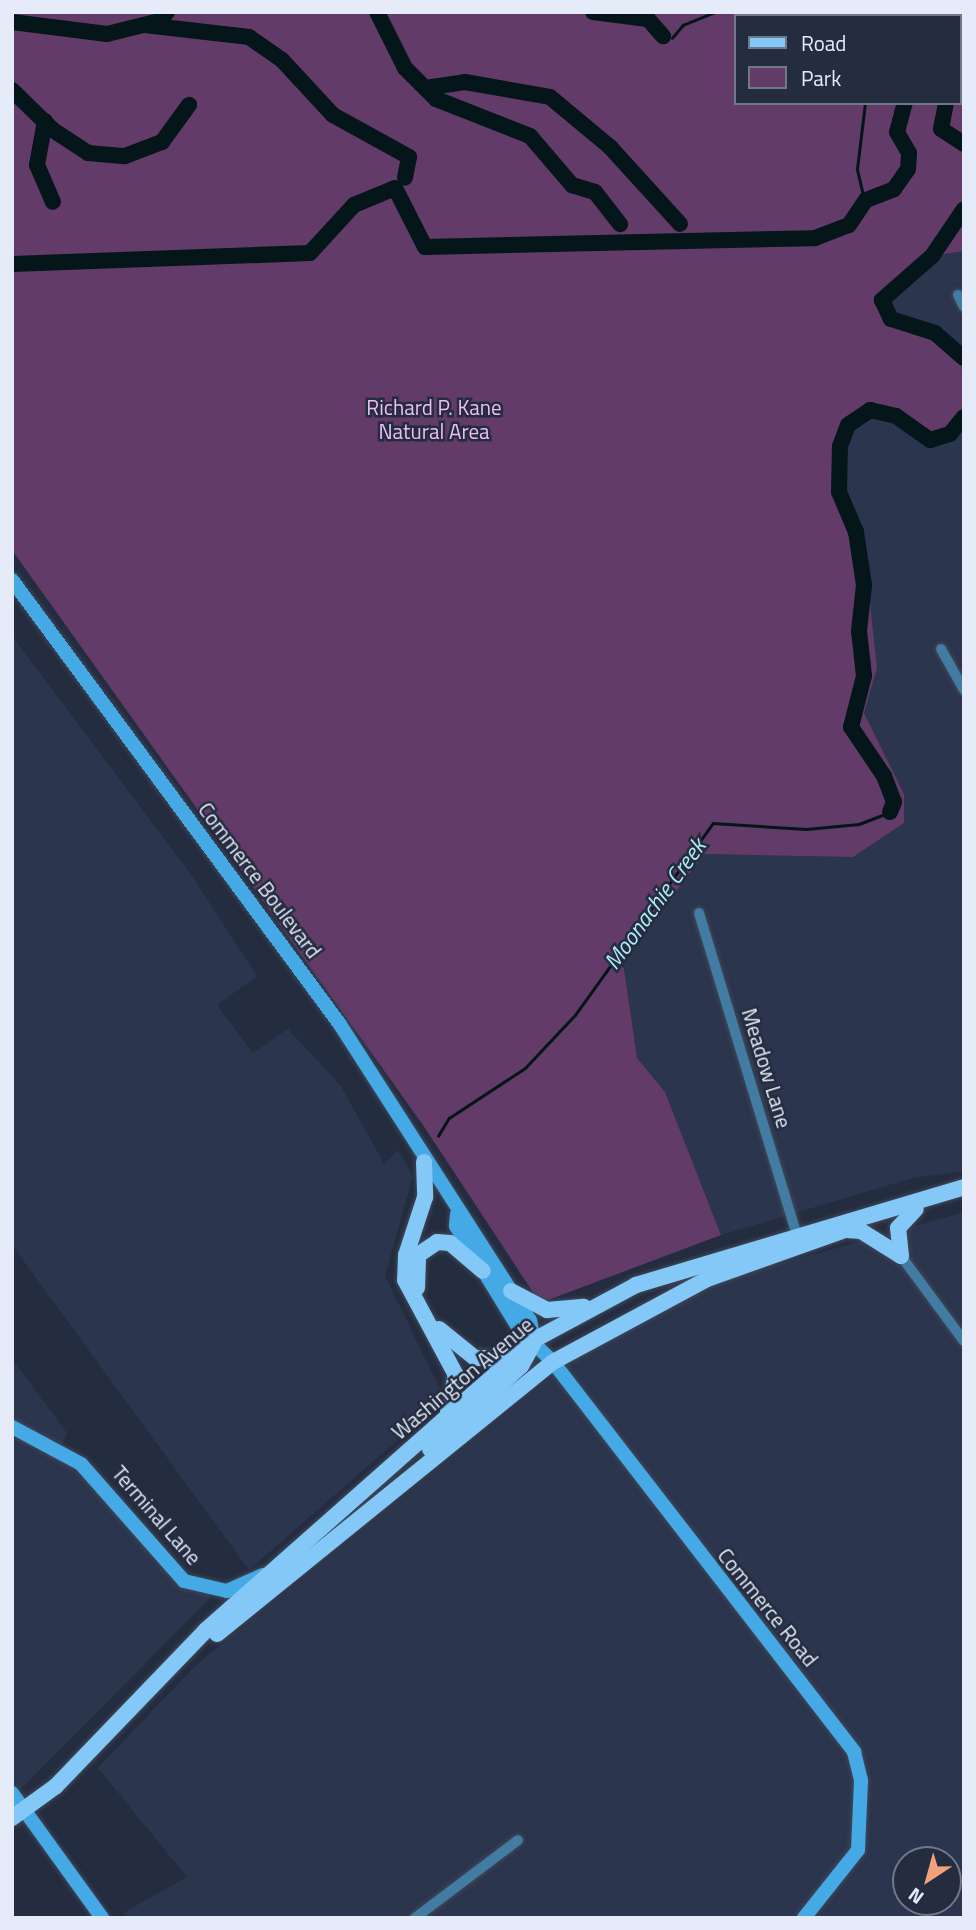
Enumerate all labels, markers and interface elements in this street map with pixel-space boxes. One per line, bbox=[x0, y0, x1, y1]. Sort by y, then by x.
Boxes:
legend bbox=[734, 14, 962, 105]
text: Road bbox=[801, 27, 846, 59]
text: Park bbox=[801, 62, 841, 94]
park label: Richard P. Kane Natural Area bbox=[366, 394, 502, 444]
street label: Commerce Boulevard bbox=[193, 797, 327, 963]
water label: Moonachie Creek bbox=[598, 833, 712, 975]
street label: Meadow Lane bbox=[737, 1005, 797, 1131]
street label: Washington Avenue bbox=[386, 1312, 538, 1444]
street label: Terminal Lane bbox=[107, 1460, 207, 1570]
street label: Commerce Road bbox=[713, 1543, 823, 1671]
north arrow bbox=[892, 1846, 962, 1916]
text: N bbox=[902, 1881, 929, 1912]

